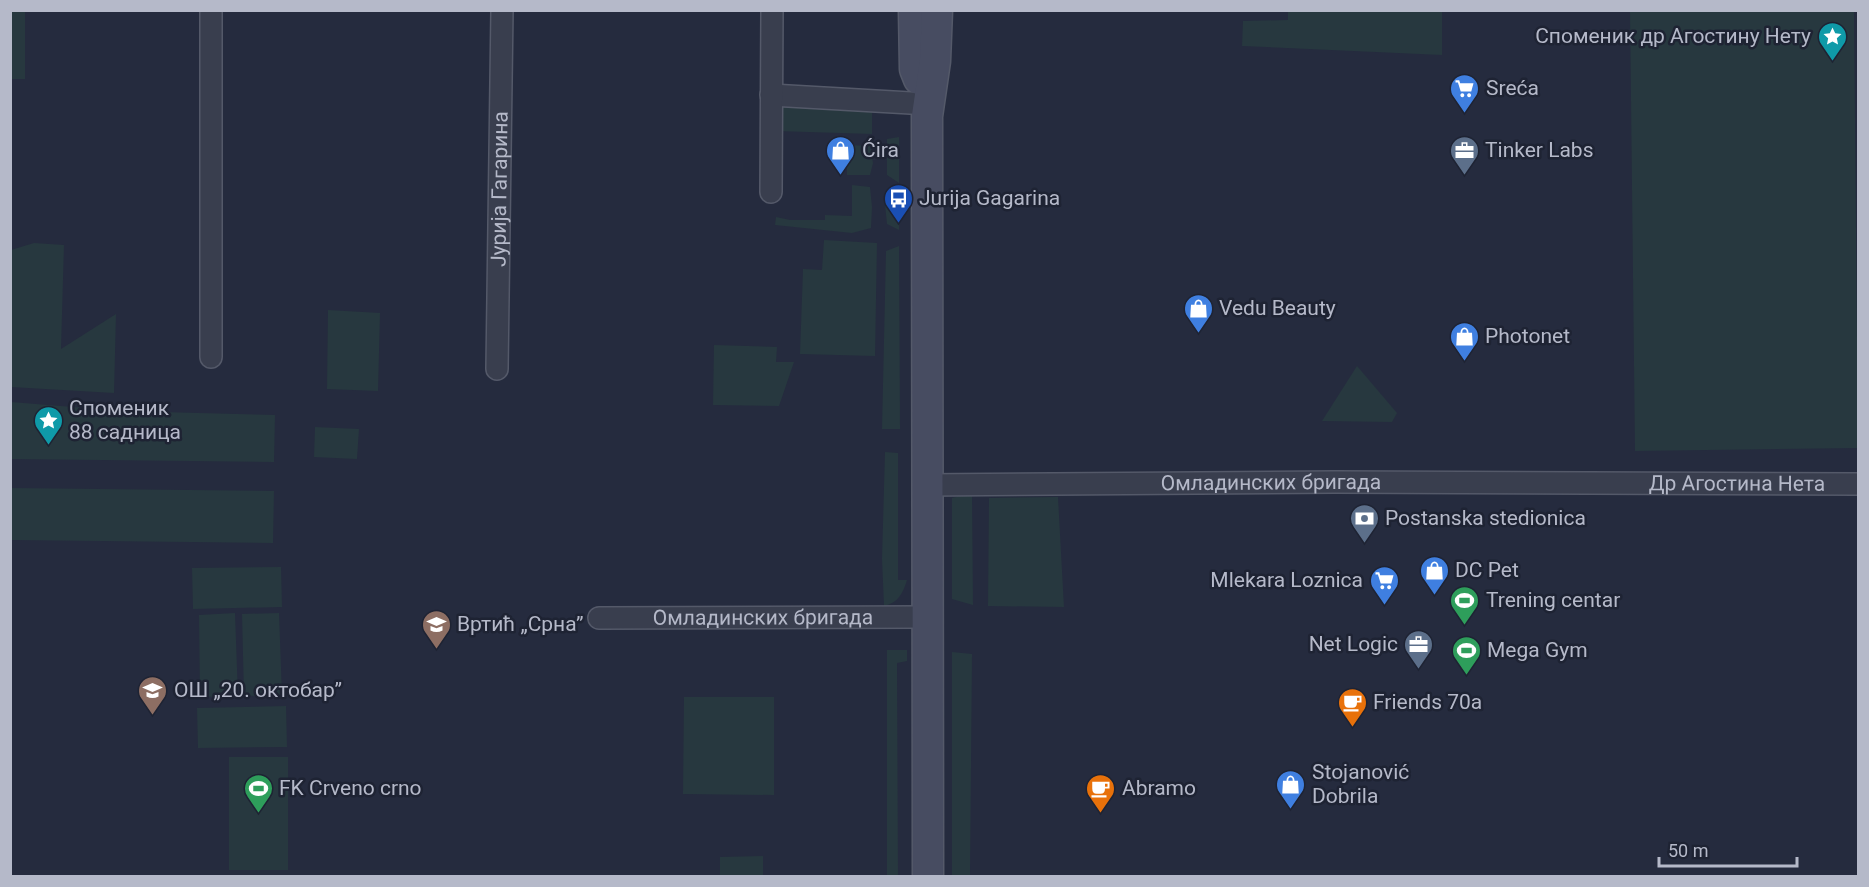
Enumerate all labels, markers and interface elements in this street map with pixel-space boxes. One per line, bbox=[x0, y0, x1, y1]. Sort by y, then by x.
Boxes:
place icon: Споменик др Агостину Нету bbox=[1816, 20, 1848, 62]
place label: Споменик др Агостину Нету bbox=[1535, 24, 1811, 48]
supermarket icon: Sreća bbox=[1449, 72, 1481, 114]
place label: Sreća bbox=[1486, 76, 1539, 100]
street label: Јурија Гагарина bbox=[486, 111, 513, 267]
shop icon: Ćira bbox=[825, 134, 857, 176]
office icon: Tinker Labs bbox=[1448, 134, 1480, 176]
place label: Ćira bbox=[862, 138, 899, 162]
place label: Tinker Labs bbox=[1485, 138, 1594, 162]
bus stop icon: Jurija Gagarina bbox=[882, 182, 914, 224]
place label: Jurija Gagarina bbox=[919, 186, 1060, 210]
shop icon: Vedu Beauty bbox=[1182, 292, 1214, 334]
place label: Vedu Beauty bbox=[1219, 296, 1336, 320]
shop icon: Photonet bbox=[1448, 320, 1480, 362]
place label: Photonet bbox=[1485, 324, 1570, 348]
place label: Споменик 88 садница bbox=[69, 396, 181, 444]
place icon: Споменик 88 садница bbox=[32, 404, 64, 446]
street label: Омладинских бригада bbox=[1161, 470, 1381, 495]
street label: Др Агостина Нета bbox=[1649, 471, 1825, 496]
bank icon: Postanska stedionica bbox=[1348, 502, 1380, 544]
place label: Postanska stedionica bbox=[1385, 506, 1586, 530]
shop icon: DC Pet bbox=[1418, 554, 1450, 596]
place label: DC Pet bbox=[1455, 558, 1519, 582]
supermarket icon: Mlekara Loznica bbox=[1368, 564, 1400, 606]
place label: Mlekara Loznica bbox=[1210, 568, 1363, 592]
sports icon: Trening centar bbox=[1449, 584, 1481, 626]
place label: Trening centar bbox=[1486, 588, 1620, 612]
street label: Омладинских бригада bbox=[653, 605, 873, 630]
school or university icon: Вртић „Срна” bbox=[420, 608, 452, 650]
place label: Вртић „Срна” bbox=[457, 612, 583, 636]
office icon: Net Logic bbox=[1403, 628, 1435, 670]
place label: Net Logic bbox=[1309, 632, 1398, 656]
sports icon: Mega Gym bbox=[1450, 634, 1482, 676]
place label: Mega Gym bbox=[1487, 638, 1588, 662]
school or university icon: ОШ „20. октобар” bbox=[137, 674, 169, 716]
place label: ОШ „20. октобар” bbox=[174, 678, 342, 702]
cafe icon: Friends 70a bbox=[1336, 686, 1368, 728]
place label: Friends 70a bbox=[1373, 690, 1482, 714]
place label: Stojanović Dobrila bbox=[1312, 760, 1409, 808]
shop icon: Stojanović Dobrila bbox=[1275, 768, 1307, 810]
sports icon: FK Crveno crno bbox=[242, 772, 274, 814]
cafe icon: Abramo bbox=[1085, 772, 1117, 814]
place label: FK Crveno crno bbox=[279, 776, 422, 800]
place label: Abramo bbox=[1122, 776, 1196, 800]
scale bar bbox=[1659, 830, 1797, 868]
text: 50 m bbox=[1668, 840, 1708, 861]

